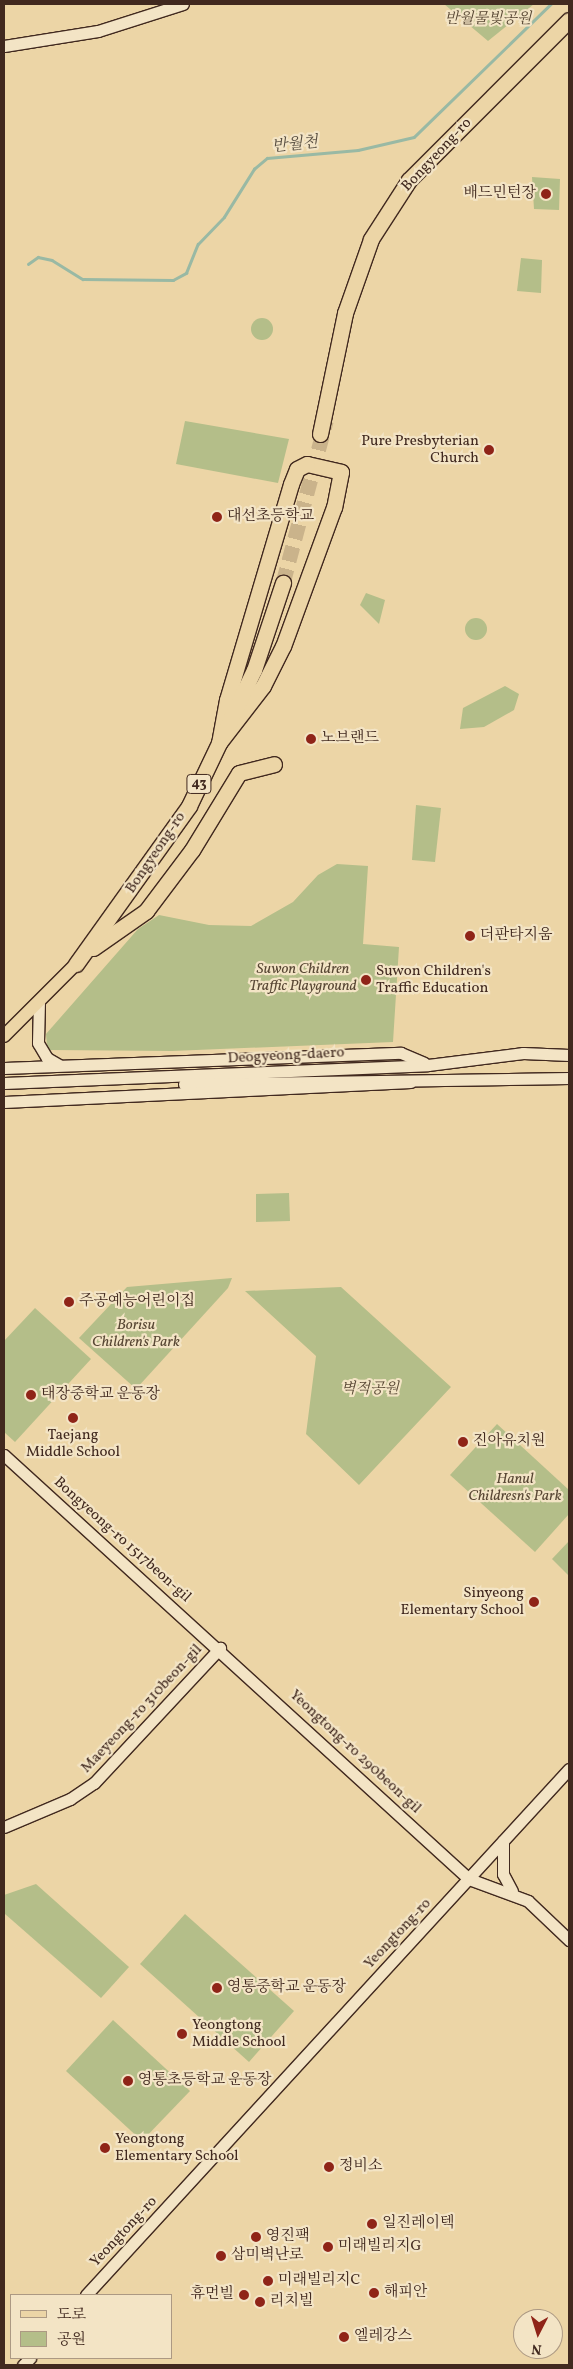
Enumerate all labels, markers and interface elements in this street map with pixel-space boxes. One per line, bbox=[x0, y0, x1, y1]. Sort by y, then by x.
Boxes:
park label: 반월물빛공원 bbox=[445, 11, 531, 29]
street label: Bongyeong-ro bbox=[398, 114, 476, 196]
water label: 반월천 bbox=[271, 133, 319, 157]
place label: 배드민턴장 bbox=[464, 185, 536, 203]
marker: 배드민턴장 bbox=[540, 188, 552, 200]
place label: Pure Presbyterian Church bbox=[361, 432, 479, 467]
marker: Pure Presbyterian Church bbox=[483, 444, 495, 456]
place label: 대선초등학교 bbox=[227, 508, 314, 526]
marker: 대선초등학교 bbox=[211, 511, 223, 523]
place label: 노브랜드 bbox=[321, 730, 379, 748]
marker: 노브랜드 bbox=[305, 733, 317, 745]
road number: 43 bbox=[185, 772, 213, 796]
street label: Bongyeong-ro bbox=[122, 809, 190, 897]
place label: 더판타지움 bbox=[480, 927, 552, 945]
marker: 더판타지움 bbox=[464, 930, 476, 942]
park label: Suwon Children Traffic Playground bbox=[249, 960, 357, 995]
place label: Suwon Children's Traffic Education bbox=[376, 962, 491, 997]
marker: Suwon Children's Traffic Education bbox=[360, 974, 372, 986]
street label: Deogyeong-daero bbox=[227, 1044, 345, 1068]
place label: 주공예능어린이집 bbox=[79, 1293, 195, 1311]
marker: 주공예능어린이집 bbox=[63, 1296, 75, 1308]
park label: Borisu Children's Park bbox=[92, 1316, 180, 1351]
park label: 벽적공원 bbox=[341, 1381, 399, 1399]
place label: 태장중학교 운동장 bbox=[41, 1386, 160, 1404]
marker: 태장중학교 운동장 bbox=[25, 1389, 37, 1401]
marker: Taejang Middle School bbox=[67, 1412, 79, 1424]
place label: Taejang Middle School bbox=[26, 1426, 120, 1461]
place label: 진아유치원 bbox=[473, 1433, 545, 1451]
marker: 진아유치원 bbox=[457, 1436, 469, 1448]
park label: Hanul Childresn's Park bbox=[468, 1470, 562, 1505]
street label: Bongyeong-ro 1517beon-gil bbox=[50, 1474, 194, 1606]
place label: Sinyeong Elementary School bbox=[400, 1584, 524, 1619]
marker: Sinyeong Elementary School bbox=[528, 1596, 540, 1608]
street label: Maeyeong-ro 310beon-gil bbox=[78, 1641, 206, 1777]
street label: Yeongtong-ro 290beon-gil bbox=[285, 1686, 425, 1818]
street label: Yeongtong-ro bbox=[361, 1895, 435, 1973]
place label: 영통중학교 운동장 bbox=[227, 1979, 346, 1997]
marker: 영통중학교 운동장 bbox=[211, 1982, 223, 1994]
place label: Yeongtong Middle School bbox=[192, 2016, 286, 2051]
marker: Yeongtong Middle School bbox=[176, 2028, 188, 2040]
place label: 영통초등학교 운동장 bbox=[138, 2072, 271, 2090]
marker: 영통초등학교 운동장 bbox=[122, 2075, 134, 2087]
place label: Yeongtong Elementary School bbox=[115, 2130, 239, 2165]
marker: Yeongtong Elementary School bbox=[99, 2142, 111, 2154]
place label: 정비소 bbox=[339, 2158, 382, 2176]
marker: 정비소 bbox=[323, 2161, 335, 2173]
street label: Yeongtong-ro bbox=[87, 2193, 161, 2271]
place label: 일진레이텍 bbox=[382, 2215, 454, 2233]
marker: 일진레이텍 bbox=[366, 2218, 378, 2230]
place label: 영진팩 bbox=[266, 2228, 309, 2246]
marker: 영진팩 bbox=[250, 2231, 262, 2243]
place label: 미래빌리지G bbox=[338, 2238, 421, 2256]
marker: 미래빌리지G bbox=[322, 2241, 334, 2253]
place label: 삼미벽난로 bbox=[231, 2247, 303, 2265]
marker: 삼미벽난로 bbox=[215, 2250, 227, 2262]
place label: 미래빌리지C bbox=[278, 2272, 360, 2290]
marker: 미래빌리지C bbox=[262, 2275, 274, 2287]
place label: 해피안 bbox=[384, 2284, 427, 2302]
place label: 휴먼빌 bbox=[191, 2286, 234, 2304]
marker: 해피안 bbox=[368, 2287, 380, 2299]
marker: 휴먼빌 bbox=[238, 2289, 250, 2301]
place label: 리치빌 bbox=[270, 2293, 313, 2311]
legend bbox=[10, 2294, 172, 2359]
marker: 리치빌 bbox=[254, 2296, 266, 2308]
text: 도로 bbox=[57, 2305, 86, 2326]
north arrow bbox=[513, 2309, 563, 2359]
place label: 엘레강스 bbox=[354, 2328, 412, 2346]
text: 공원 bbox=[57, 2330, 86, 2351]
marker: 엘레강스 bbox=[338, 2331, 350, 2343]
text: N bbox=[531, 2339, 543, 2358]

